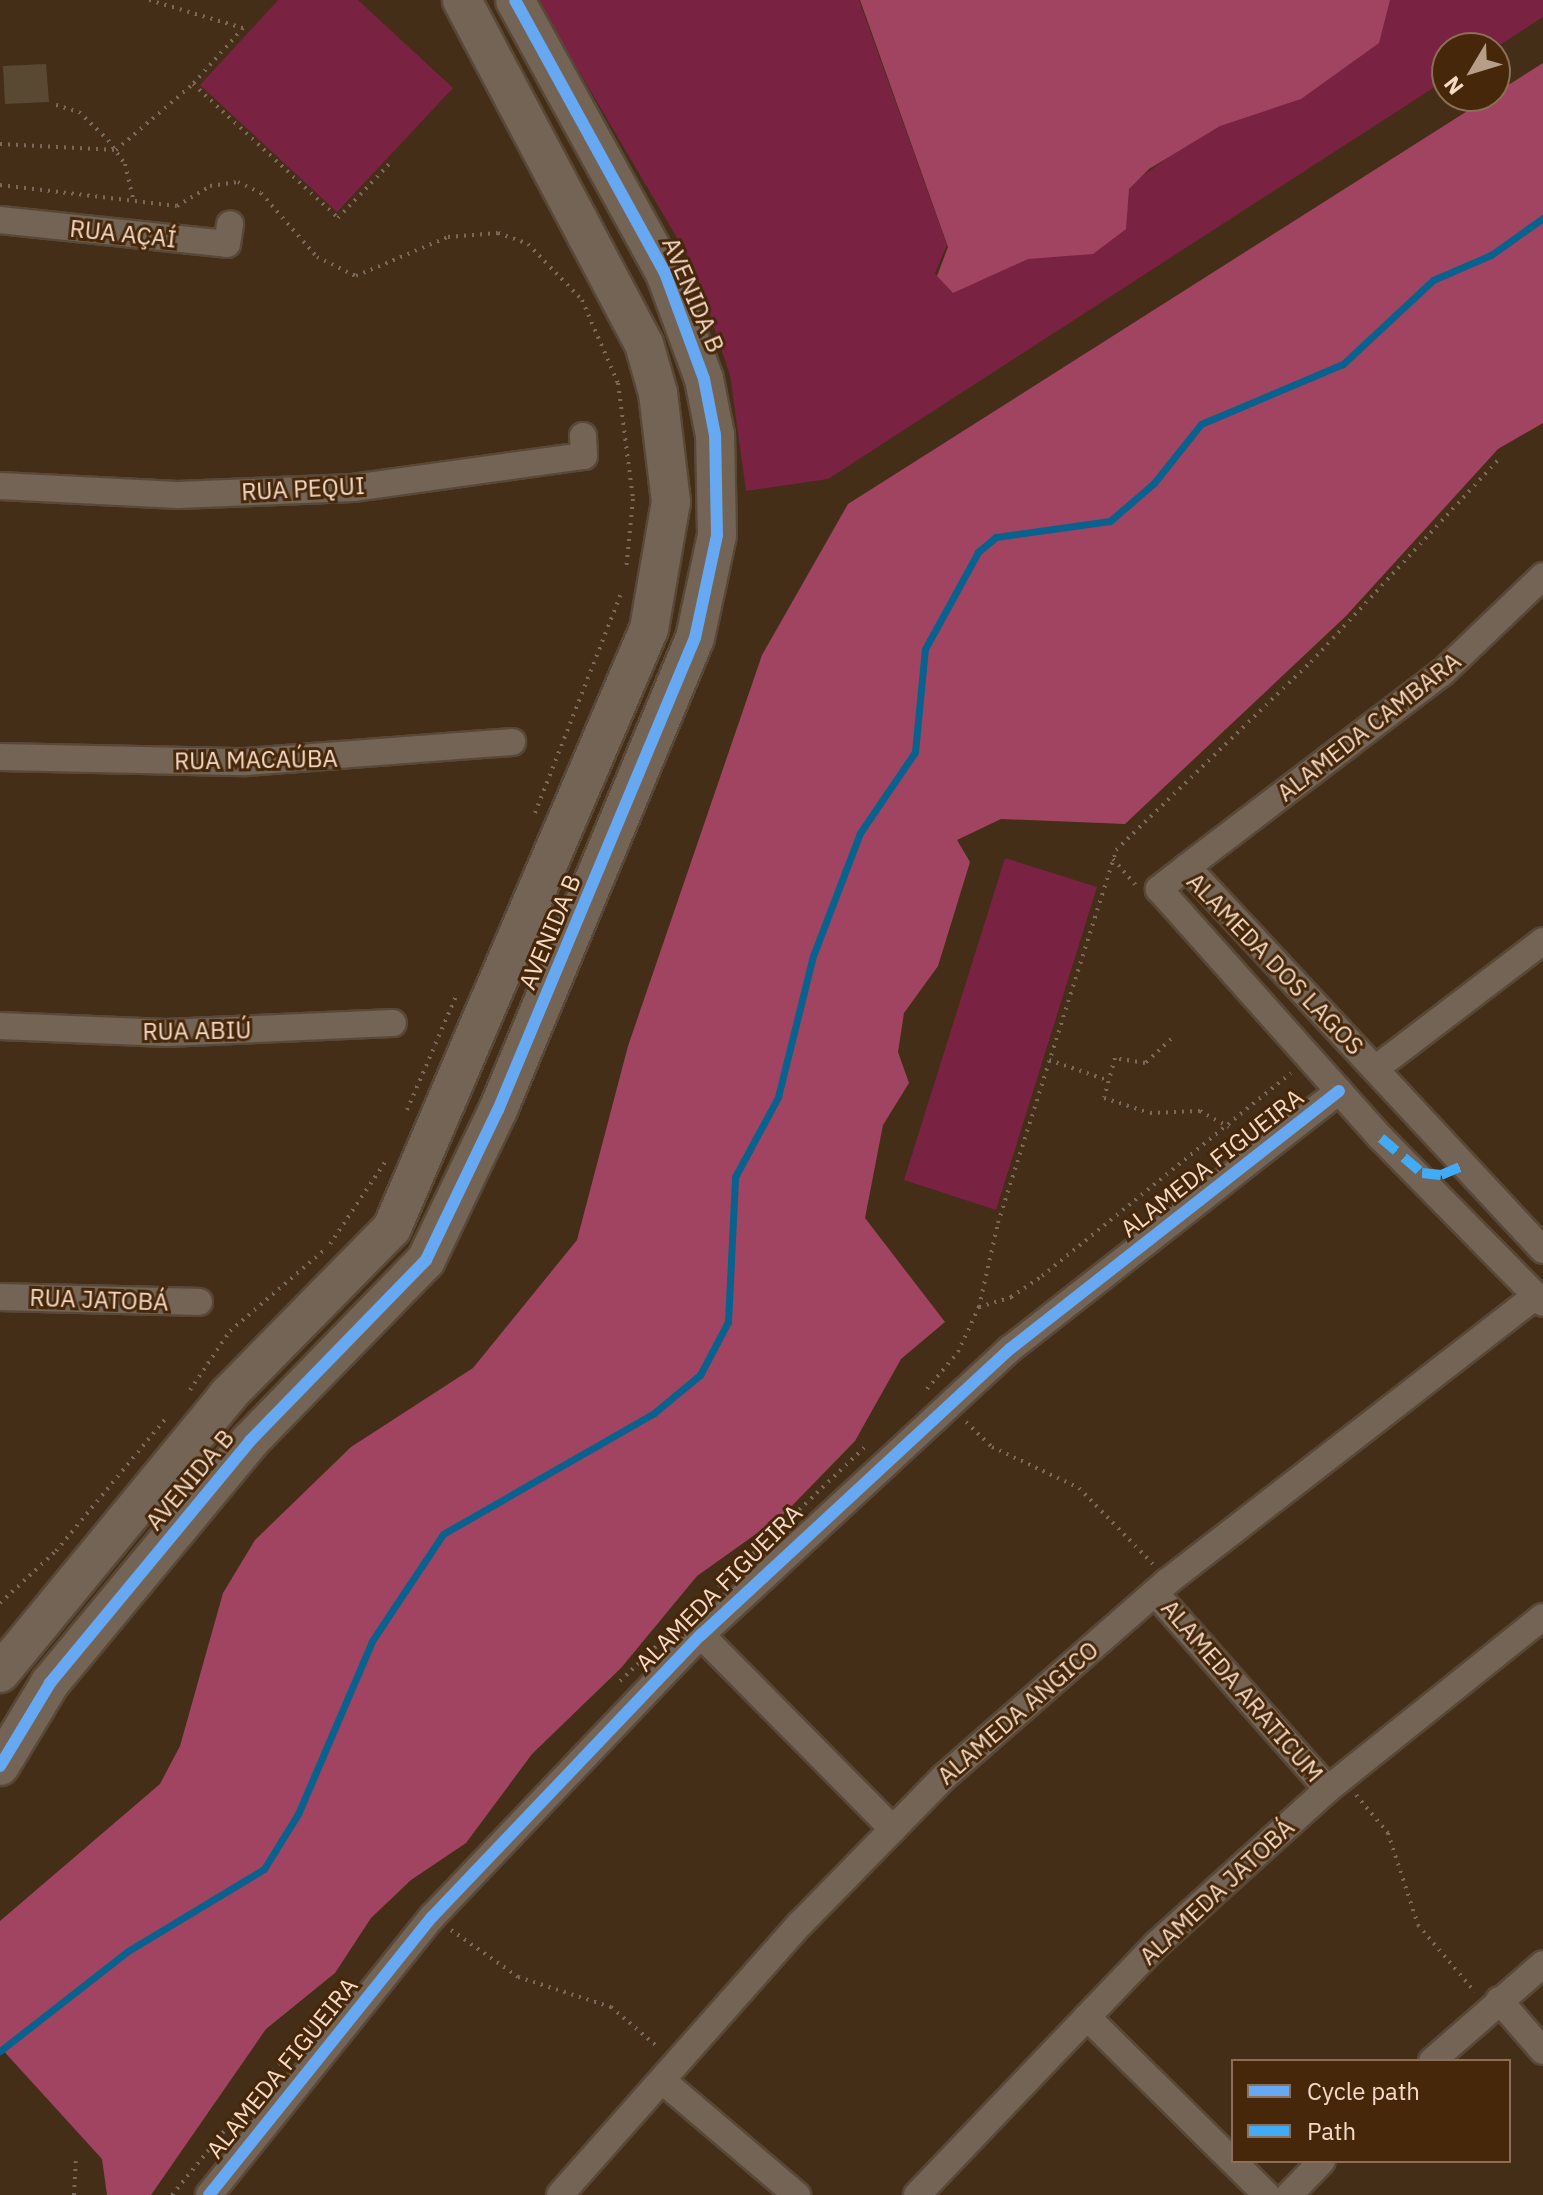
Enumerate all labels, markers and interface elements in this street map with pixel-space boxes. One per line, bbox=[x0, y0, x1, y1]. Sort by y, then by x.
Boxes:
north arrow bbox=[1431, 32, 1511, 112]
text: N bbox=[1437, 71, 1470, 101]
street label: RUA AÇAÍ bbox=[68, 214, 178, 254]
street label: AVENIDA B bbox=[656, 233, 730, 357]
street label: RUA PEQUI bbox=[241, 471, 365, 507]
street label: ALAMEDA CAMBARA bbox=[1272, 646, 1466, 808]
street label: RUA MACAÚBA bbox=[174, 744, 338, 776]
street label: ALAMEDA DOS LAGOS bbox=[1181, 867, 1369, 1061]
street label: AVENIDA B bbox=[513, 870, 587, 994]
street label: RUA ABIÚ bbox=[142, 1016, 252, 1046]
street label: ALAMEDA FIGUEIRA bbox=[1115, 1083, 1309, 1243]
street label: RUA JATOBÁ bbox=[29, 1283, 169, 1317]
street label: AVENIDA B bbox=[140, 1424, 240, 1536]
street label: ALAMEDA FIGUEIRA bbox=[630, 1499, 808, 1677]
street label: ALAMEDA ARATICUM bbox=[1155, 1594, 1329, 1788]
street label: ALAMEDA ANGICO bbox=[932, 1635, 1104, 1791]
street label: ALAMEDA JATOBÁ bbox=[1134, 1813, 1300, 1971]
street label: ALAMEDA FIGUEIRA bbox=[200, 1972, 364, 2164]
legend bbox=[1231, 2059, 1511, 2163]
text: Cycle path bbox=[1307, 2075, 1420, 2107]
text: Path bbox=[1307, 2115, 1356, 2147]

